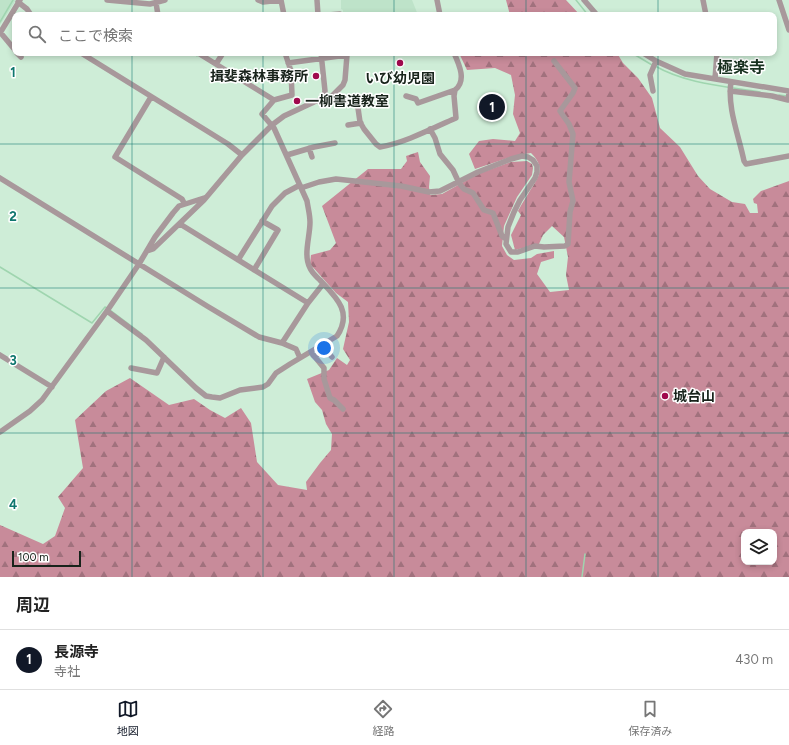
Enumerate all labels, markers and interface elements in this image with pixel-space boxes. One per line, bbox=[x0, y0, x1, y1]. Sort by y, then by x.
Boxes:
search box bbox=[12, 12, 777, 56]
icon: search bbox=[26, 23, 48, 45]
text: ここで検索 bbox=[58, 27, 133, 45]
marker: いび幼児園 bbox=[395, 58, 405, 68]
district label: 極楽寺 bbox=[717, 58, 765, 77]
text: 1 bbox=[10, 65, 16, 80]
place label: 揖斐森林事務所 bbox=[210, 68, 308, 85]
place label: いび幼児園 bbox=[365, 70, 435, 87]
marker: 揖斐森林事務所 bbox=[311, 71, 321, 81]
pin: 1 bbox=[479, 92, 505, 122]
place label: 一柳書道教室 bbox=[305, 93, 389, 110]
marker: 一柳書道教室 bbox=[292, 96, 302, 106]
text: 2 bbox=[9, 209, 17, 224]
your location bbox=[314, 338, 334, 358]
text: 3 bbox=[9, 353, 17, 368]
place label: 城台山 bbox=[673, 388, 715, 405]
marker: 城台山 bbox=[660, 391, 670, 401]
text: 4 bbox=[9, 497, 17, 512]
map controls bbox=[741, 529, 777, 565]
button: layers bbox=[741, 529, 777, 565]
scale bar bbox=[12, 549, 81, 568]
text: 100 m bbox=[18, 551, 49, 564]
text: 周辺 bbox=[16, 595, 50, 615]
text: 長源寺 bbox=[54, 643, 99, 661]
text: 1 bbox=[26, 652, 32, 667]
text: 430 m bbox=[735, 652, 773, 667]
text: 寺社 bbox=[54, 664, 80, 679]
tab: 地図 bbox=[117, 698, 139, 738]
tab: 経路 bbox=[372, 698, 394, 738]
tab: 保存済み bbox=[628, 698, 672, 738]

